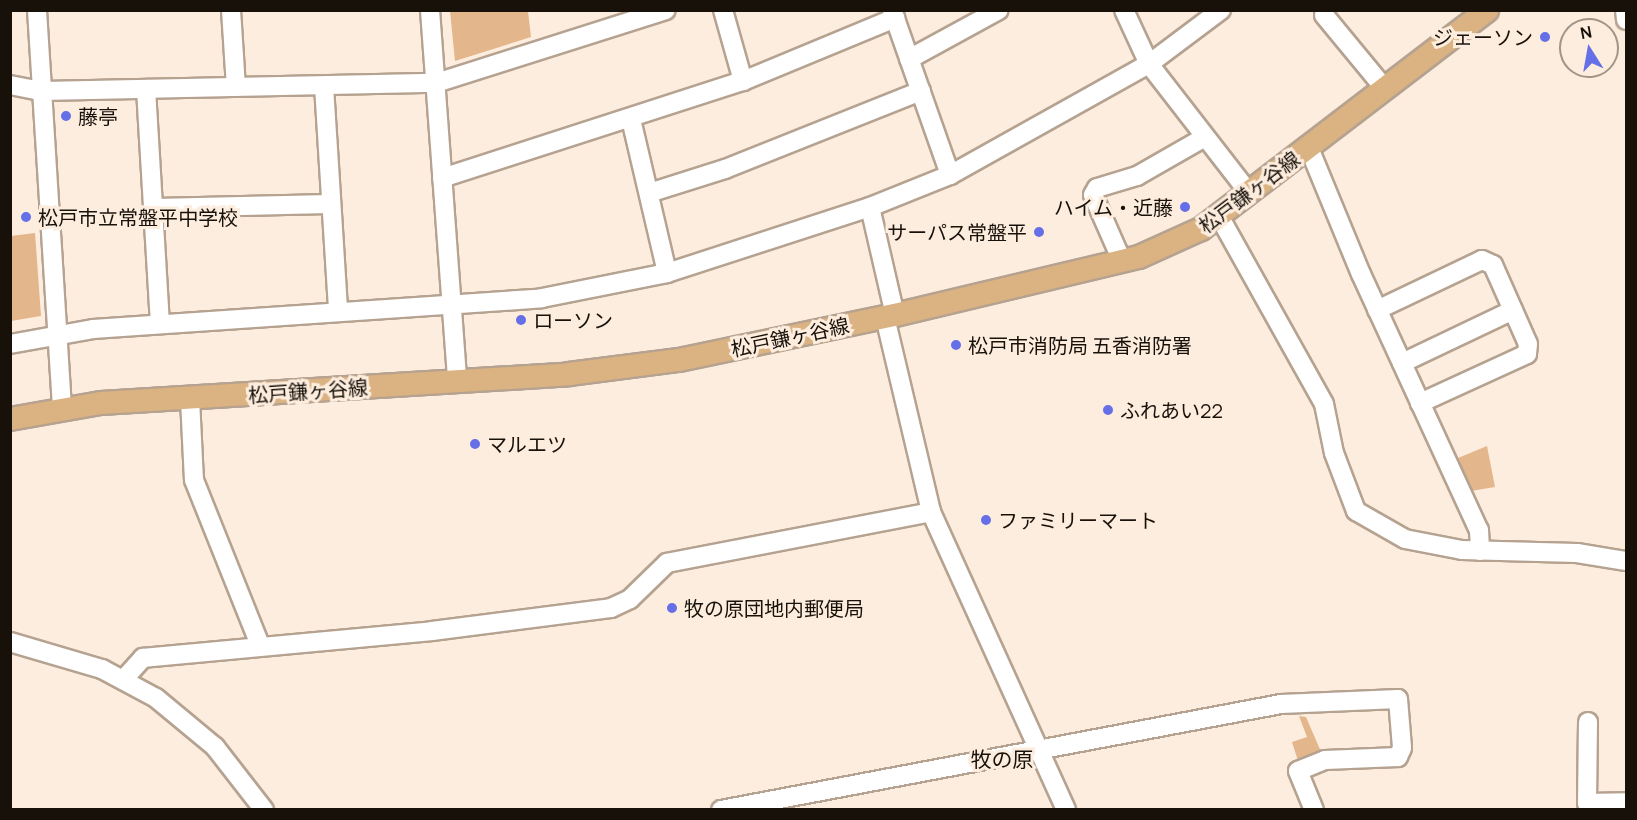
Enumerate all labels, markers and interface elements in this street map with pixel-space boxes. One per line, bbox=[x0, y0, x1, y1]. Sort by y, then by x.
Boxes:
north arrow bbox=[1559, 18, 1619, 78]
text: N bbox=[1578, 20, 1594, 44]
place label: ジェーソン bbox=[1433, 25, 1533, 49]
marker: ジェーソン bbox=[1538, 30, 1552, 44]
place label: 藤亭 bbox=[78, 104, 118, 128]
marker: 藤亭 bbox=[59, 109, 73, 123]
street label: 松戸鎌ヶ谷線 bbox=[1194, 146, 1304, 238]
place label: ハイム・近藤 bbox=[1053, 195, 1173, 219]
marker: ハイム・近藤 bbox=[1178, 200, 1192, 214]
place label: 松戸市立常盤平中学校 bbox=[38, 205, 238, 229]
marker: 松戸市立常盤平中学校 bbox=[19, 210, 33, 224]
place label: サーパス常盤平 bbox=[887, 220, 1027, 244]
marker: サーパス常盤平 bbox=[1032, 225, 1046, 239]
place label: ローソン bbox=[533, 308, 613, 332]
marker: ローソン bbox=[514, 313, 528, 327]
street label: 松戸鎌ヶ谷線 bbox=[729, 313, 851, 361]
place label: 松戸市消防局 五香消防署 bbox=[968, 333, 1192, 357]
marker: 松戸市消防局 五香消防署 bbox=[949, 338, 963, 352]
street label: 松戸鎌ヶ谷線 bbox=[247, 375, 369, 407]
place label: ふれあい22 bbox=[1120, 398, 1223, 422]
marker: ふれあい22 bbox=[1101, 403, 1115, 417]
place label: マルエツ bbox=[487, 432, 567, 456]
marker: マルエツ bbox=[468, 437, 482, 451]
place label: ファミリーマート bbox=[998, 508, 1158, 532]
marker: ファミリーマート bbox=[979, 513, 993, 527]
place label: 牧の原団地内郵便局 bbox=[684, 596, 864, 620]
marker: 牧の原団地内郵便局 bbox=[665, 601, 679, 615]
district label: 牧の原 bbox=[971, 746, 1033, 772]

